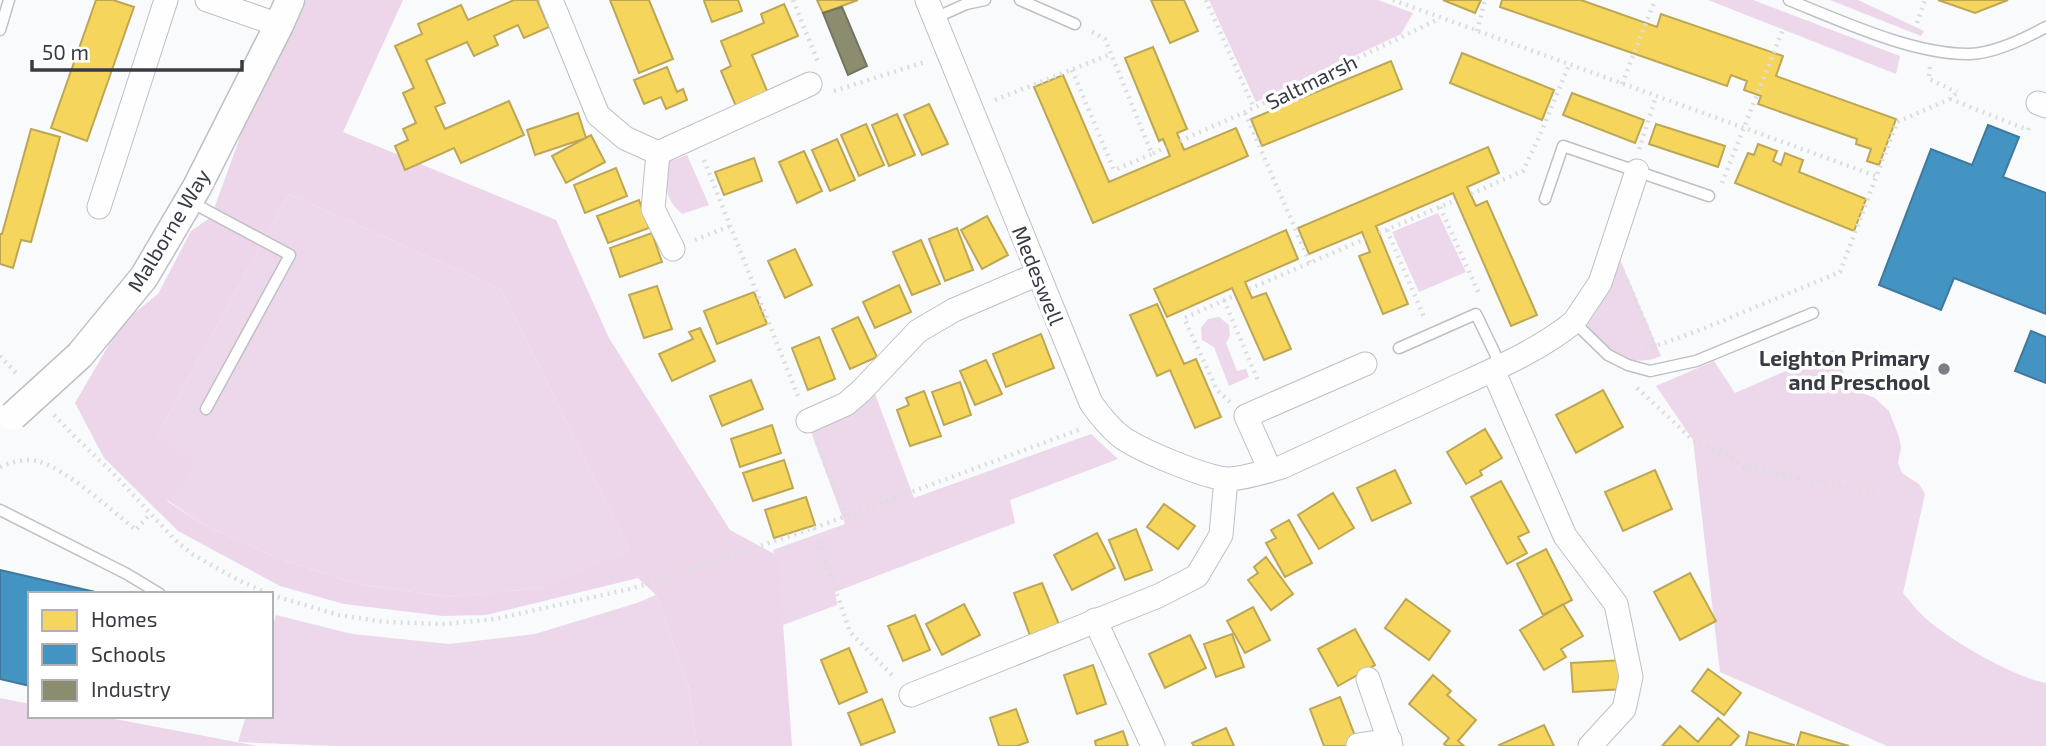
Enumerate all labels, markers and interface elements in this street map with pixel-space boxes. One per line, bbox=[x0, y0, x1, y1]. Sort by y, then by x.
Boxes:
scale bar bbox=[32, 28, 242, 72]
text: 50 m bbox=[42, 39, 89, 64]
street label: Saltmarsh bbox=[1261, 48, 1361, 114]
street label: Malborne Way bbox=[122, 164, 214, 296]
street label: Medeswell bbox=[1008, 222, 1070, 329]
place label: Leighton Primary and Preschool bbox=[1759, 345, 1930, 394]
marker: Leighton Primary and Preschool bbox=[1936, 361, 1952, 377]
legend bbox=[28, 592, 273, 718]
text: Homes bbox=[91, 606, 157, 631]
text: Schools bbox=[91, 641, 166, 666]
text: Industry bbox=[91, 676, 171, 701]

